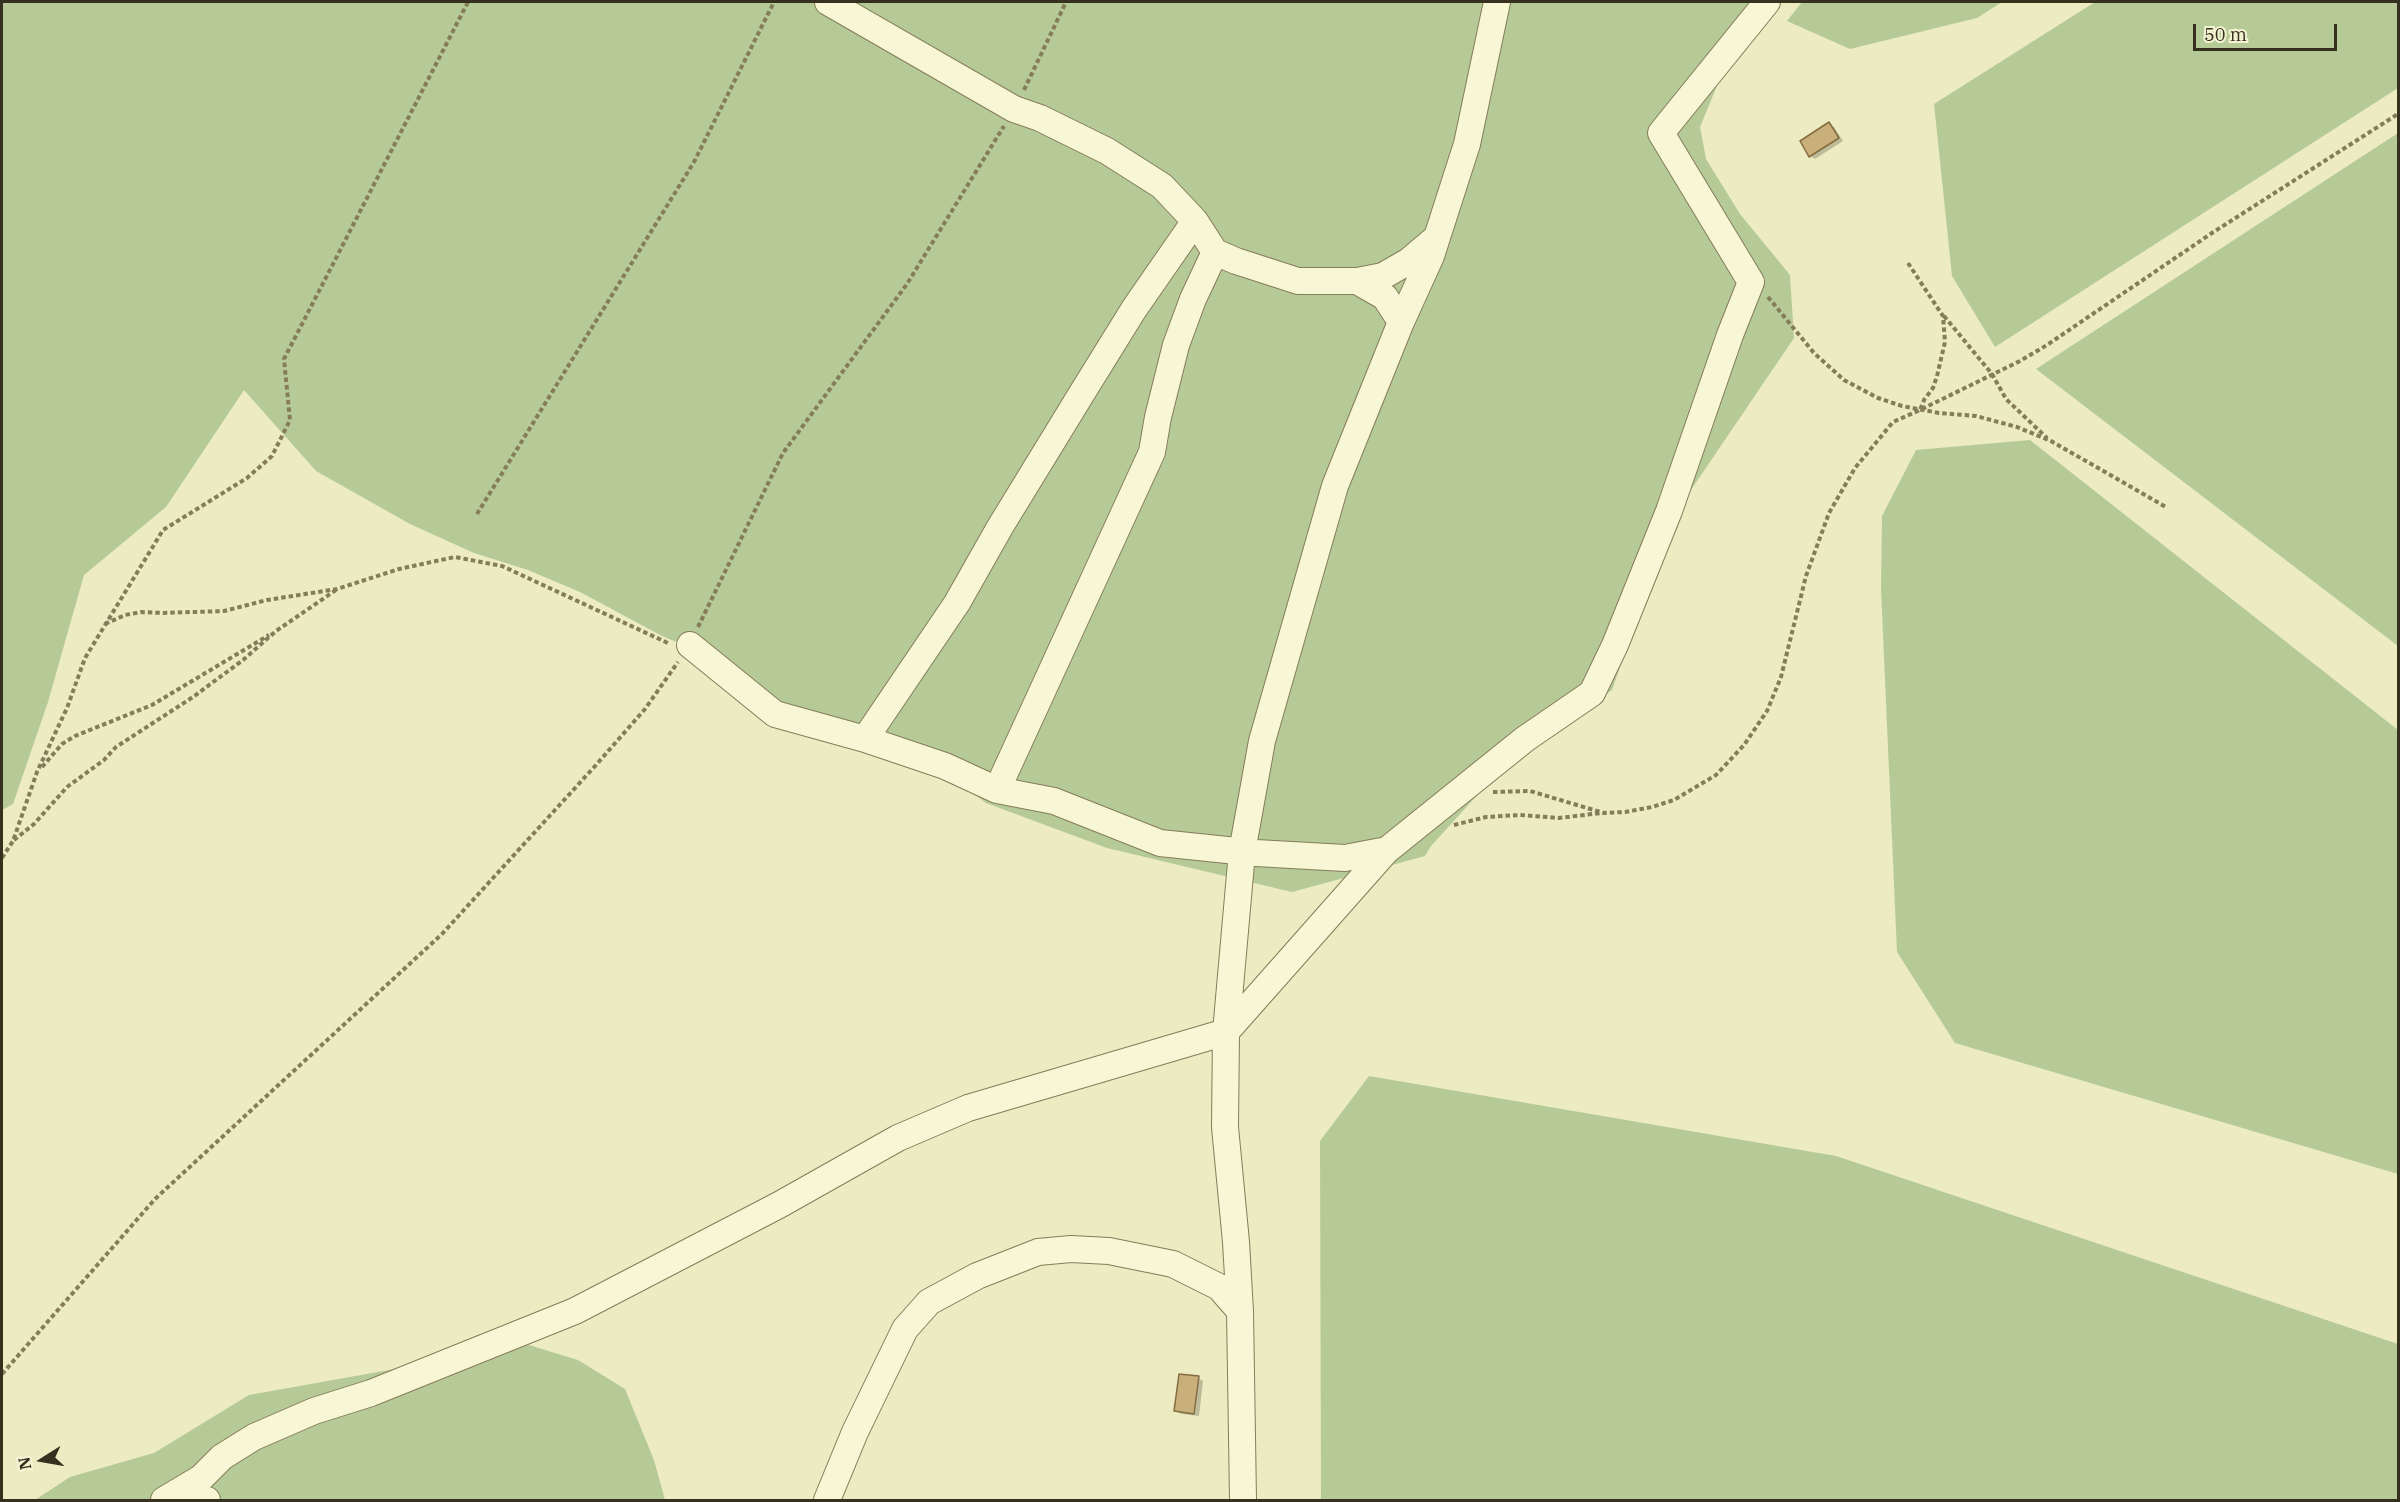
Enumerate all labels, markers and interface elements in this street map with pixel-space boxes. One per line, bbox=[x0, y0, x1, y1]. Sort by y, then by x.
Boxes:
scale bar bbox=[2196, 12, 2340, 50]
text: 50 m bbox=[2204, 23, 2247, 46]
north arrow bbox=[12, 1430, 72, 1490]
text: N bbox=[13, 1455, 35, 1472]

